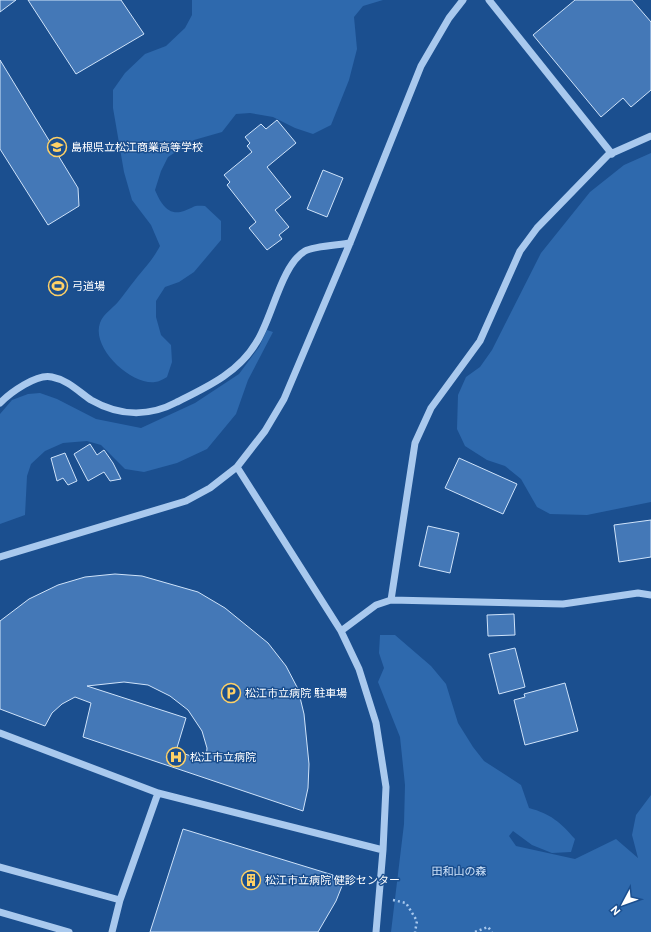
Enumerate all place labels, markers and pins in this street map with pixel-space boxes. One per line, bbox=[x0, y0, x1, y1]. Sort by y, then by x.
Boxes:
school or university icon: 島根県立松江商業高等学校 bbox=[46, 136, 68, 158]
place label: 島根県立松江商業高等学校 bbox=[71, 140, 203, 154]
sports icon: 弓道場 bbox=[47, 275, 69, 297]
place label: 弓道場 bbox=[72, 279, 105, 293]
parking icon: 松江市立病院 駐車場 bbox=[220, 682, 242, 704]
place label: 松江市立病院 駐車場 bbox=[245, 686, 347, 700]
hospital icon: 松江市立病院 bbox=[165, 746, 187, 768]
place label: 松江市立病院 bbox=[190, 750, 256, 764]
building icon: 松江市立病院 健診センター bbox=[240, 869, 262, 891]
place label: 松江市立病院 健診センター bbox=[265, 873, 400, 887]

